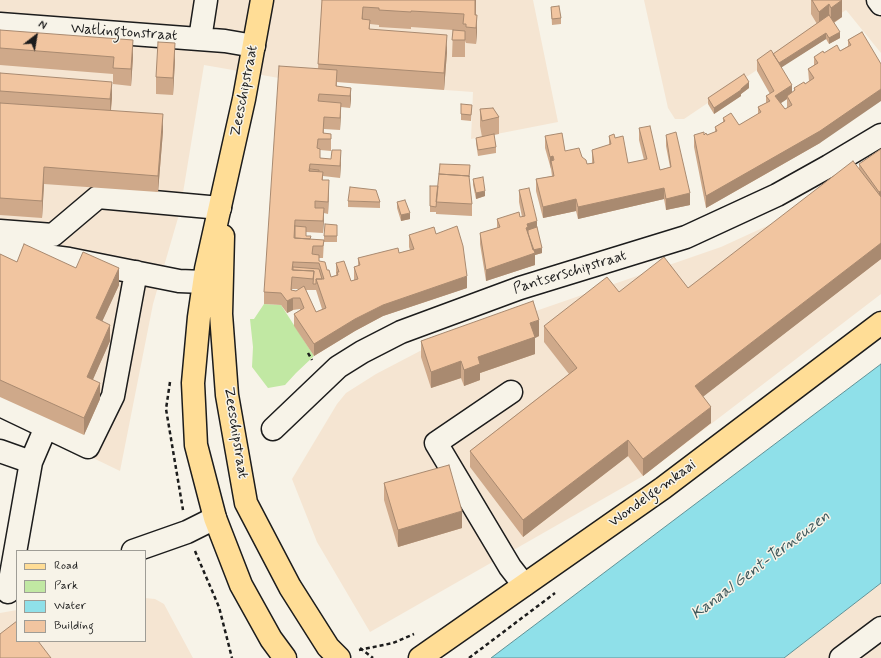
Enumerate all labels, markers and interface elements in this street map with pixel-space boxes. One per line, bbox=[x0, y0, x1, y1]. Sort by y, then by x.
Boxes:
north arrow bbox=[16, 16, 56, 56]
text: N bbox=[35, 18, 49, 34]
street label: Watlingtonstraat bbox=[70, 20, 178, 46]
street label: Zeeschipstraat bbox=[227, 44, 263, 138]
street label: Pantserschipstraat bbox=[511, 247, 629, 299]
street label: Zeeschipstraat bbox=[219, 386, 251, 480]
street label: Wondelgemkaai bbox=[606, 456, 700, 532]
water label: Kanaal Gent-Terneuzen bbox=[688, 508, 834, 624]
legend bbox=[16, 550, 146, 642]
text: Road bbox=[54, 558, 78, 574]
text: Park bbox=[54, 578, 78, 594]
text: Water bbox=[54, 598, 86, 614]
text: Building bbox=[54, 618, 94, 634]

